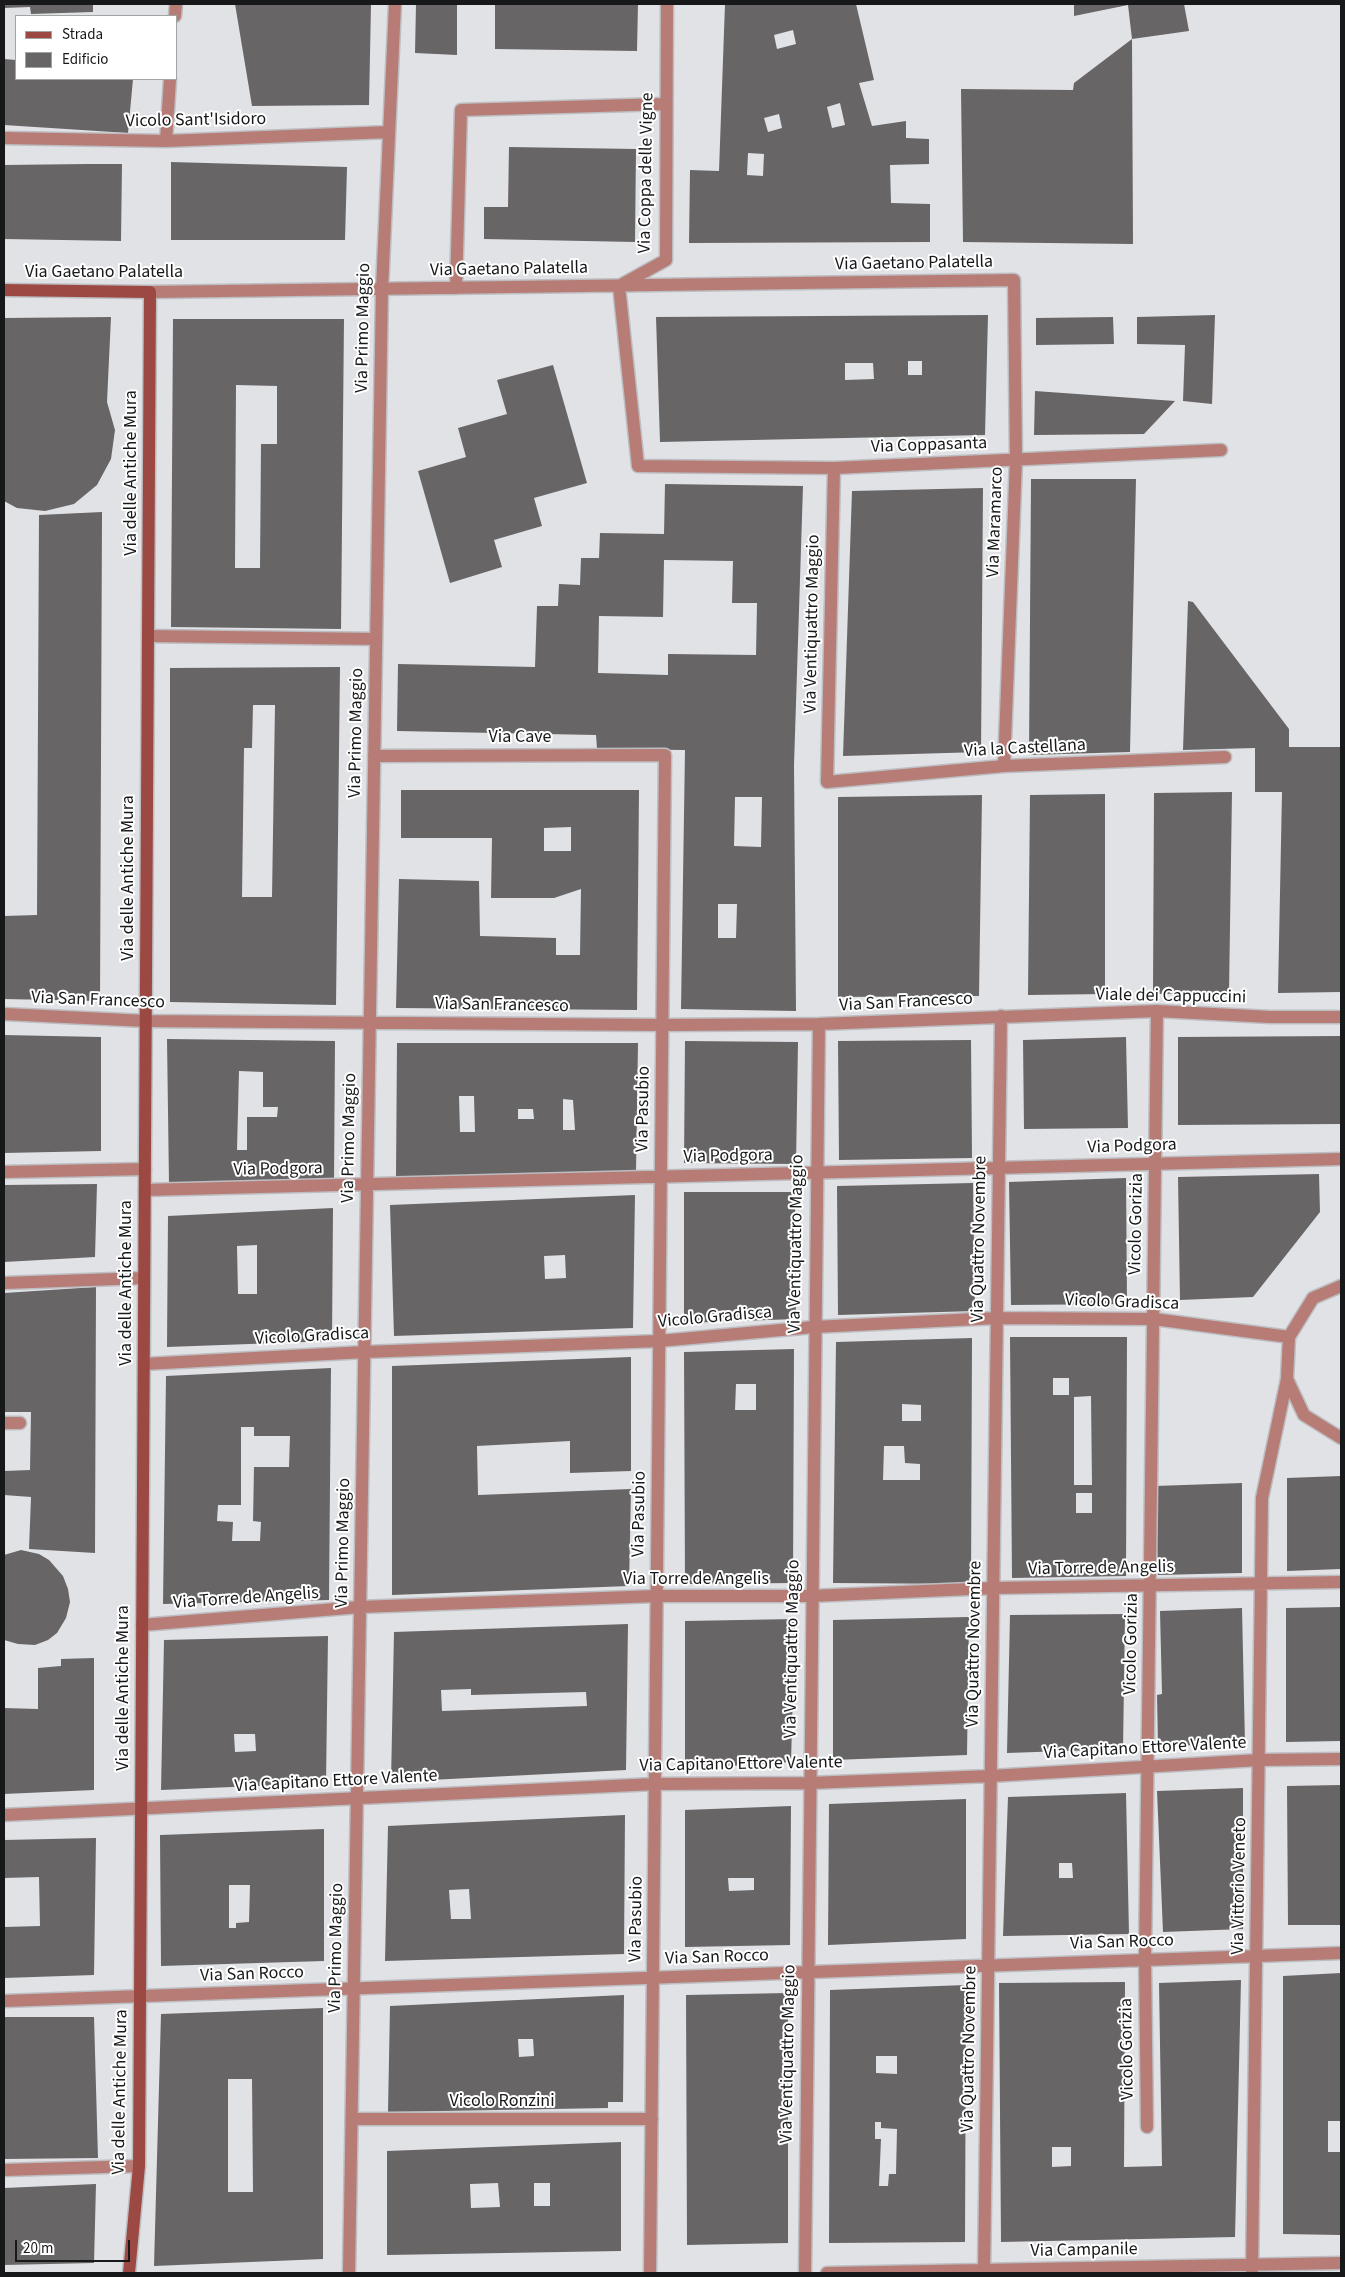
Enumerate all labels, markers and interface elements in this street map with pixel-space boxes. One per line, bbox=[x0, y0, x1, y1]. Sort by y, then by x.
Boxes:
legend bbox=[15, 15, 178, 80]
text: Strada bbox=[62, 24, 103, 45]
text: Edificio bbox=[62, 49, 109, 70]
street label: Via Coppa delle Vigne bbox=[635, 92, 659, 254]
street label: Vicolo Sant'Isidoro bbox=[126, 109, 266, 133]
street label: Via Gaetano Palatella bbox=[835, 252, 993, 276]
street label: Via Gaetano Palatella bbox=[430, 258, 588, 282]
street label: Via Gaetano Palatella bbox=[25, 262, 183, 284]
street label: Via Primo Maggio bbox=[352, 263, 376, 393]
street label: Via delle Antiche Mura bbox=[121, 390, 143, 556]
street label: Via Coppasanta bbox=[870, 433, 988, 459]
street label: Via Maramarco bbox=[983, 466, 1009, 578]
street label: Via Ventiquattro Maggio bbox=[801, 534, 825, 714]
street label: Via Primo Maggio bbox=[345, 668, 369, 798]
street label: Via Cave bbox=[489, 727, 551, 749]
street label: Via la Castellana bbox=[963, 735, 1087, 763]
street label: Via delle Antiche Mura bbox=[118, 795, 140, 961]
street label: Viale dei Cappuccini bbox=[1095, 985, 1247, 1009]
street label: Via San Francesco bbox=[31, 988, 165, 1014]
street label: Via San Francesco bbox=[839, 989, 973, 1017]
street label: Via San Francesco bbox=[435, 994, 569, 1018]
street label: Via Pasubio bbox=[632, 1066, 656, 1152]
street label: Via Primo Maggio bbox=[338, 1073, 362, 1203]
street label: Via Podgora bbox=[1087, 1135, 1177, 1159]
street label: Via Podgora bbox=[683, 1145, 773, 1169]
street label: Via Ventiquattro Maggio bbox=[785, 1154, 809, 1334]
street label: Via Quattro Novembre bbox=[968, 1156, 992, 1322]
street label: Via Podgora bbox=[233, 1158, 323, 1182]
street label: Vicolo Gorizia bbox=[1125, 1173, 1149, 1275]
street label: Via delle Antiche Mura bbox=[116, 1200, 138, 1366]
street label: Vicolo Gradisca bbox=[1065, 1290, 1179, 1316]
street label: Vicolo Gradisca bbox=[657, 1302, 773, 1334]
street label: Vicolo Gradisca bbox=[254, 1323, 370, 1351]
street label: Via Pasubio bbox=[628, 1471, 652, 1557]
street label: Via Primo Maggio bbox=[332, 1478, 356, 1608]
street label: Via Torre de Angelis bbox=[1028, 1557, 1174, 1581]
street label: Via Ventiquattro Maggio bbox=[781, 1559, 805, 1739]
street label: Via Quattro Novembre bbox=[963, 1561, 987, 1727]
street label: Via Torre de Angelis bbox=[623, 1569, 769, 1591]
street label: Via Torre de Angelis bbox=[172, 1583, 320, 1615]
street label: Vicolo Gorizia bbox=[1120, 1593, 1144, 1695]
street label: Via delle Antiche Mura bbox=[113, 1605, 135, 1771]
street label: Via Capitano Ettore Valente bbox=[1043, 1733, 1247, 1765]
street label: Via Capitano Ettore Valente bbox=[639, 1752, 843, 1778]
street label: Via Capitano Ettore Valente bbox=[234, 1766, 438, 1798]
street label: Via Vittorio Veneto bbox=[1228, 1817, 1252, 1955]
street label: Via Pasubio bbox=[625, 1876, 649, 1962]
street label: Via Primo Maggio bbox=[325, 1883, 349, 2013]
street label: Via San Rocco bbox=[1070, 1930, 1174, 1956]
street label: Via San Rocco bbox=[665, 1945, 769, 1971]
street label: Via San Rocco bbox=[200, 1962, 304, 1988]
street label: Via Ventiquattro Maggio bbox=[777, 1964, 801, 2144]
street label: Via Quattro Novembre bbox=[958, 1966, 982, 2132]
street label: Vicolo Gorizia bbox=[1116, 1998, 1140, 2100]
street label: Via delle Antiche Mura bbox=[109, 2009, 133, 2175]
street label: Vicolo Ronzini bbox=[449, 2091, 555, 2113]
scale bar bbox=[18, 2230, 132, 2262]
text: 20 m bbox=[23, 2238, 53, 2259]
street label: Via Campanile bbox=[1030, 2239, 1138, 2263]

